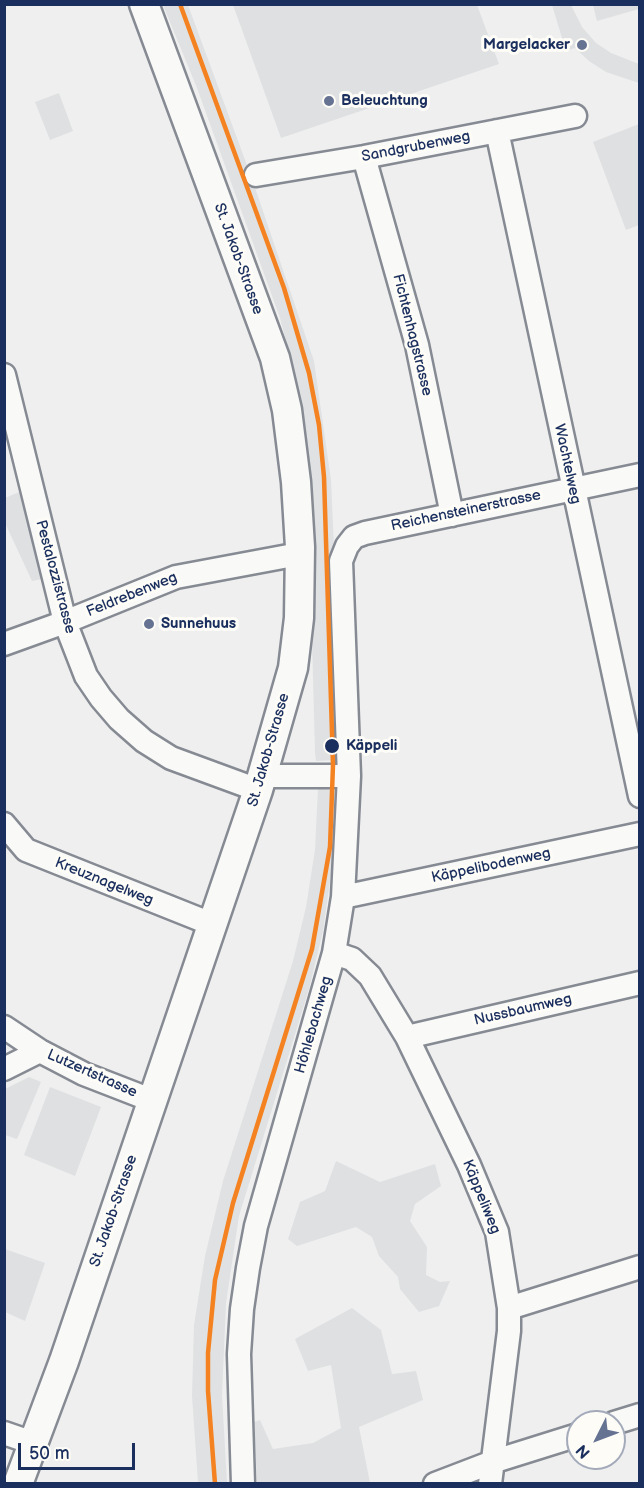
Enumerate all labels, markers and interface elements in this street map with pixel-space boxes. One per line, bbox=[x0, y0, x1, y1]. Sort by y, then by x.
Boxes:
place label: Margelacker bbox=[483, 36, 570, 54]
marker: Margelacker bbox=[575, 38, 589, 52]
place label: Beleuchtung bbox=[341, 92, 428, 110]
marker: Beleuchtung bbox=[322, 94, 336, 108]
street label: Sandgrubenweg bbox=[360, 128, 472, 166]
street label: St. Jakob-Strasse bbox=[209, 201, 267, 317]
street label: Fichtenhagstrasse bbox=[388, 272, 436, 398]
street label: Wachtelweg bbox=[550, 422, 584, 506]
street label: Reichensteinerstrasse bbox=[389, 486, 543, 536]
street label: Pestalozzistrasse bbox=[31, 518, 79, 636]
street label: Feldrebenweg bbox=[84, 569, 180, 621]
place label: Sunnehuus bbox=[161, 615, 236, 633]
marker: Sunnehuus bbox=[142, 617, 156, 631]
street label: St. Jakob-Strasse bbox=[244, 691, 294, 809]
marker: Käppeli bbox=[323, 737, 341, 755]
place label: Käppeli bbox=[346, 737, 397, 755]
street label: Käppelibodenweg bbox=[430, 845, 552, 887]
street label: Kreuznagelweg bbox=[52, 854, 156, 910]
street label: Höhlebachweg bbox=[292, 974, 336, 1076]
street label: Nussbaumweg bbox=[472, 990, 574, 1030]
street label: Lutzertstrasse bbox=[44, 1046, 140, 1102]
street label: St. Jakob-Strasse bbox=[86, 1153, 142, 1269]
street label: Käppeliweg bbox=[458, 1157, 504, 1237]
north arrow bbox=[566, 1410, 626, 1470]
scale bar bbox=[21, 1431, 138, 1469]
text: N bbox=[573, 1440, 595, 1462]
text: 50 m bbox=[29, 1443, 70, 1464]

